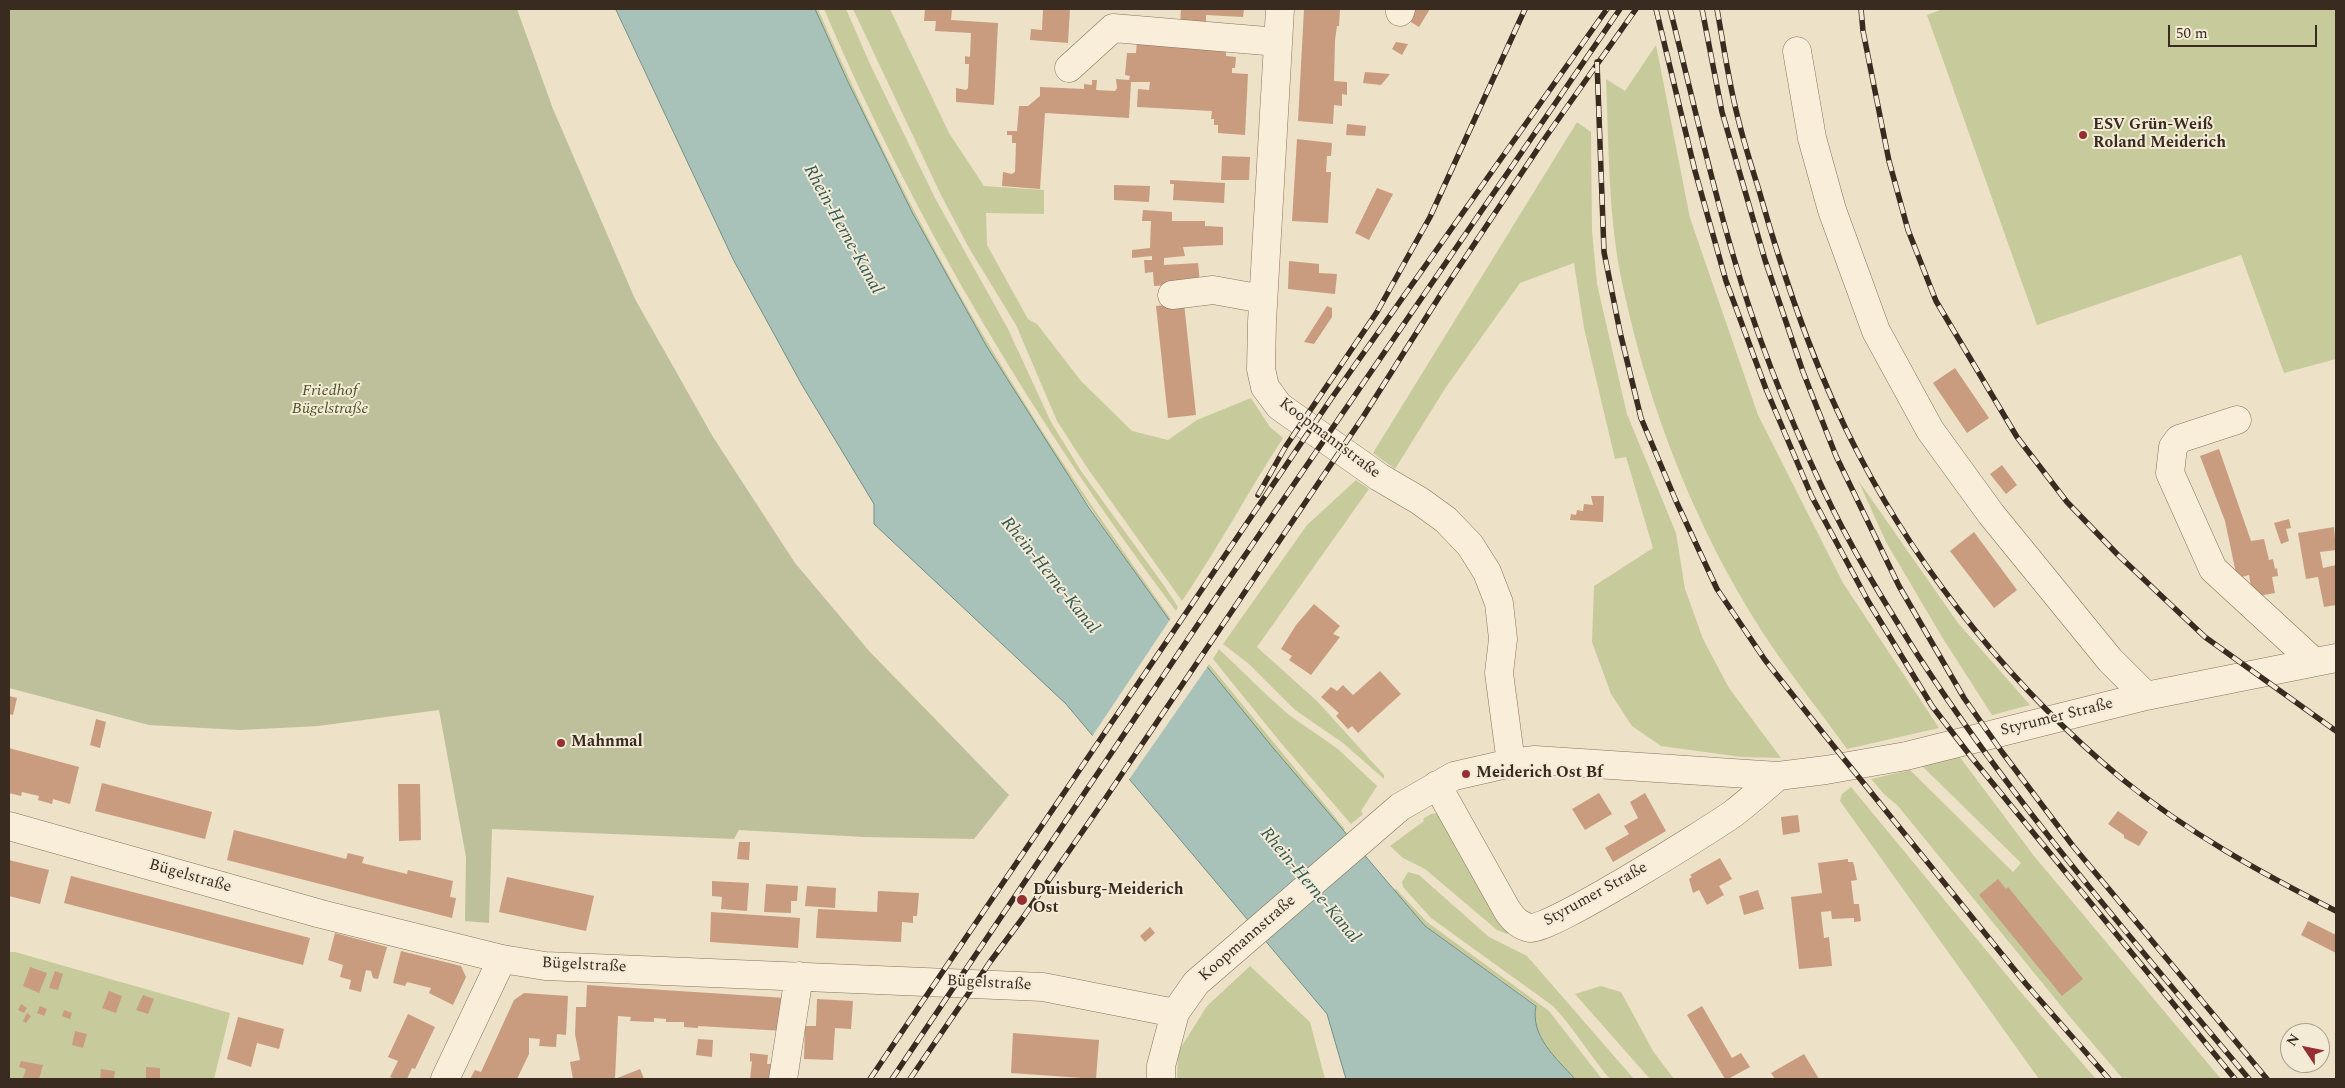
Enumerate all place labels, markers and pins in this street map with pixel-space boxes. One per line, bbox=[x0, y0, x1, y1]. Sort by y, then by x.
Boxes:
place label: ESV Grün-Weiß Roland Meiderich bbox=[2093, 116, 2226, 154]
marker: ESV Grün-Weiß Roland Meiderich bbox=[2077, 129, 2089, 141]
place label: Mahnmal bbox=[571, 733, 643, 753]
marker: Mahnmal bbox=[555, 737, 567, 749]
place label: Meiderich Ost Bf bbox=[1476, 764, 1603, 784]
marker: Meiderich Ost Bf bbox=[1460, 768, 1472, 780]
place label: Duisburg-Meiderich Ost bbox=[1033, 881, 1184, 919]
marker: Duisburg-Meiderich Ost bbox=[1015, 893, 1029, 907]

